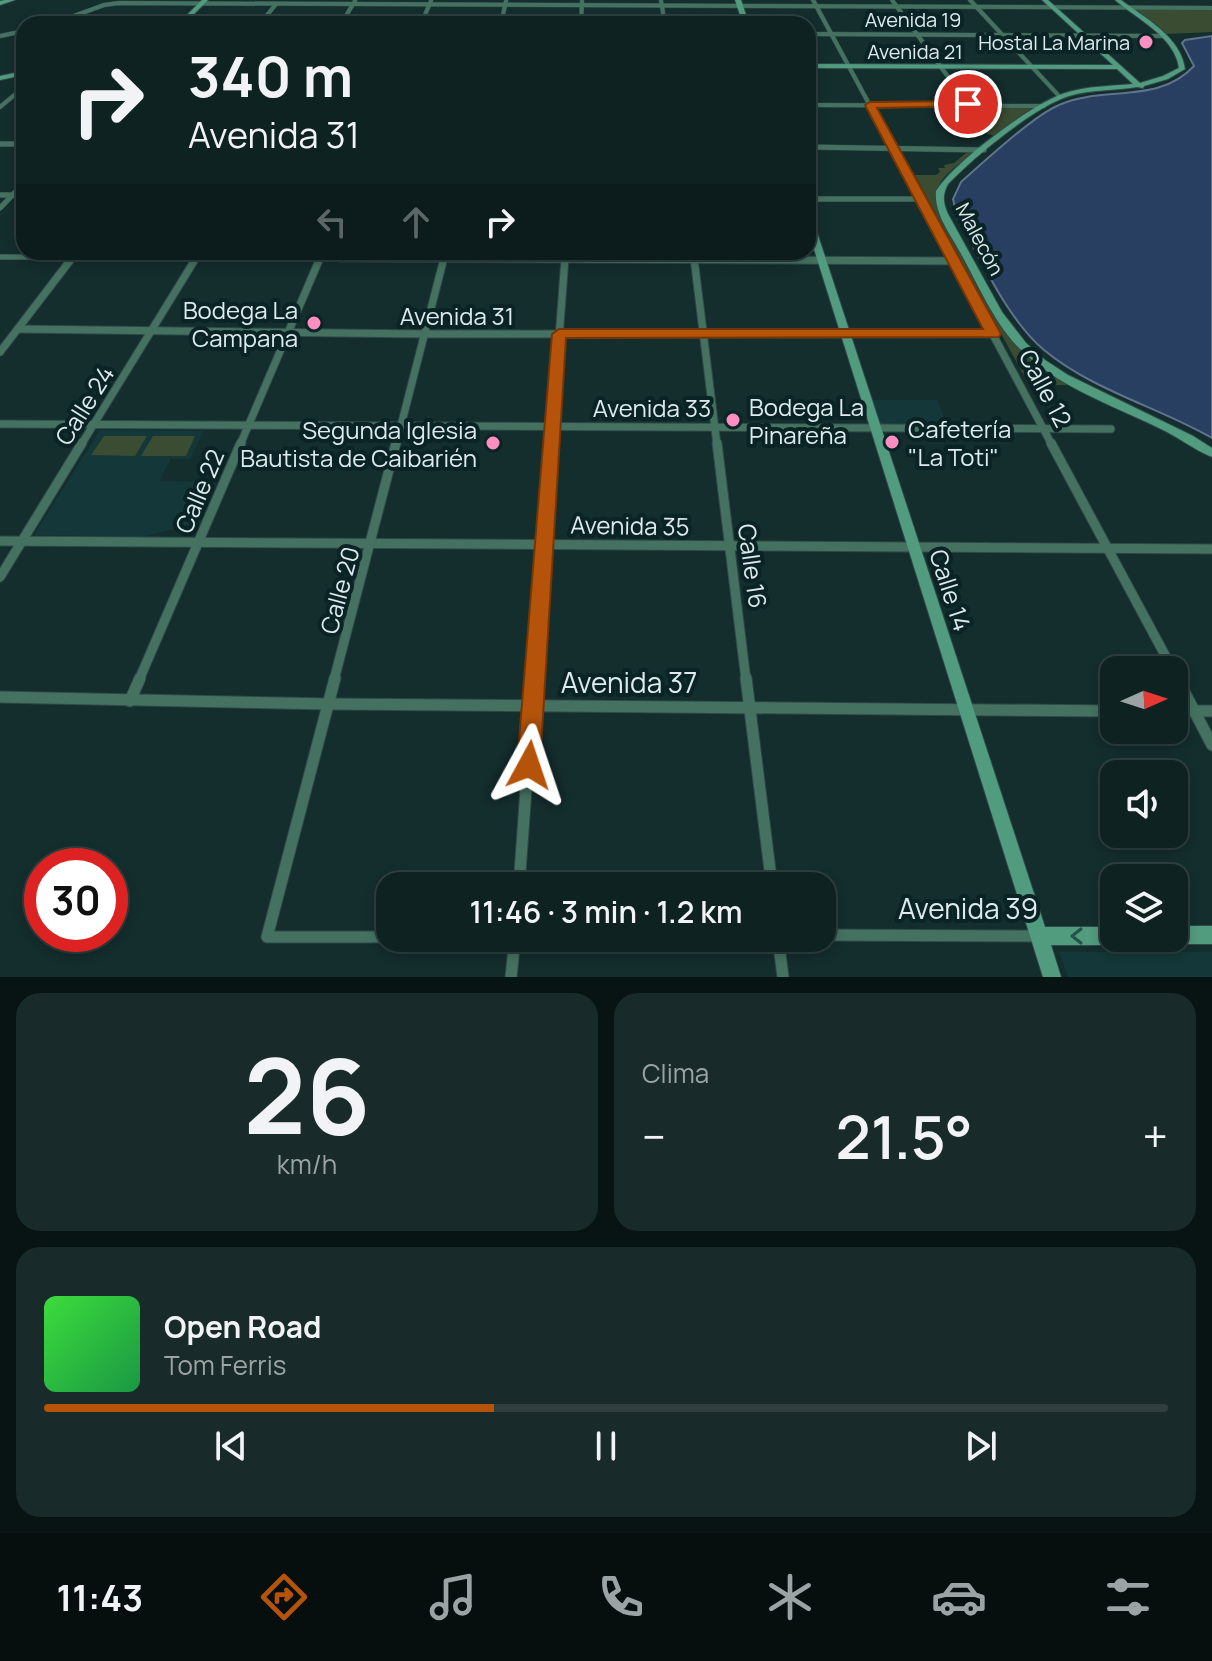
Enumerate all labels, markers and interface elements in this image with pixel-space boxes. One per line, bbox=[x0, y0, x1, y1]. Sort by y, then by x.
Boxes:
street label: Avenida 19 bbox=[865, 6, 961, 33]
place label: Hostal La Marina bbox=[978, 29, 1130, 56]
marker: Hostal La Marina bbox=[1137, 33, 1155, 51]
text: 340 m bbox=[188, 37, 353, 114]
street label: Avenida 21 bbox=[867, 38, 963, 65]
icon: right bbox=[56, 48, 160, 152]
pin bbox=[934, 70, 1002, 138]
icon: arrive bbox=[946, 82, 990, 126]
text: Avenida 31 bbox=[188, 110, 360, 159]
street label: Malecón bbox=[950, 198, 1010, 280]
icon: left bbox=[310, 200, 354, 244]
icon: ahead bbox=[394, 200, 438, 244]
icon: right bbox=[478, 200, 522, 244]
place label: Bodega La Campana bbox=[183, 293, 298, 354]
street label: Avenida 31 bbox=[400, 299, 514, 332]
marker: Bodega La Campana bbox=[305, 314, 323, 332]
street label: Calle 12 bbox=[1012, 343, 1080, 433]
street label: Calle 24 bbox=[47, 359, 121, 451]
place label: Bodega La Pinareña bbox=[749, 390, 864, 451]
street label: Avenida 33 bbox=[593, 391, 711, 424]
marker: Bodega La Pinareña bbox=[724, 411, 742, 429]
place label: Cafetería "La Toti" bbox=[908, 412, 1011, 473]
place label: Segunda Iglesia Bautista de Caibarién bbox=[240, 413, 477, 474]
marker: Cafetería "La Toti" bbox=[883, 433, 901, 451]
marker: Segunda Iglesia Bautista de Caibarién bbox=[484, 434, 502, 452]
street label: Calle 22 bbox=[167, 444, 231, 538]
street label: Avenida 35 bbox=[570, 507, 690, 543]
street label: Calle 16 bbox=[731, 522, 775, 610]
street label: Calle 20 bbox=[312, 543, 366, 637]
street label: Calle 14 bbox=[922, 545, 980, 635]
north arrow bbox=[1100, 656, 1188, 744]
map controls bbox=[1100, 656, 1188, 952]
street label: Avenida 37 bbox=[561, 663, 697, 701]
position arrow bbox=[487, 723, 571, 807]
button: sound bbox=[1100, 760, 1188, 848]
speed limit sign: 30 bbox=[24, 848, 128, 952]
button: layers bbox=[1100, 864, 1188, 952]
street label: Avenida 39 bbox=[898, 889, 1038, 927]
text: 11:46 · 3 min · 1.2 km bbox=[470, 891, 742, 932]
one-way arrow bbox=[1070, 927, 1083, 945]
text: 26 bbox=[244, 1023, 370, 1165]
text: Clima bbox=[642, 1055, 709, 1091]
text: 21.5° bbox=[836, 1095, 973, 1177]
text: − bbox=[642, 1106, 666, 1166]
text: + bbox=[1143, 1106, 1168, 1166]
text: km/h bbox=[277, 1146, 337, 1182]
text: Open Road bbox=[164, 1306, 321, 1347]
text: Tom Ferris bbox=[164, 1347, 286, 1383]
icon: previous bbox=[209, 1424, 253, 1468]
icon: pause bbox=[584, 1424, 628, 1468]
icon: next bbox=[959, 1424, 1003, 1468]
icon: directions bbox=[256, 1569, 312, 1625]
icon: music bbox=[425, 1569, 481, 1625]
icon: phone bbox=[593, 1569, 649, 1625]
icon: climate bbox=[762, 1569, 818, 1625]
icon: car bbox=[931, 1569, 987, 1625]
icon: filters bbox=[1100, 1569, 1156, 1625]
text: 11:43 bbox=[56, 1573, 143, 1622]

